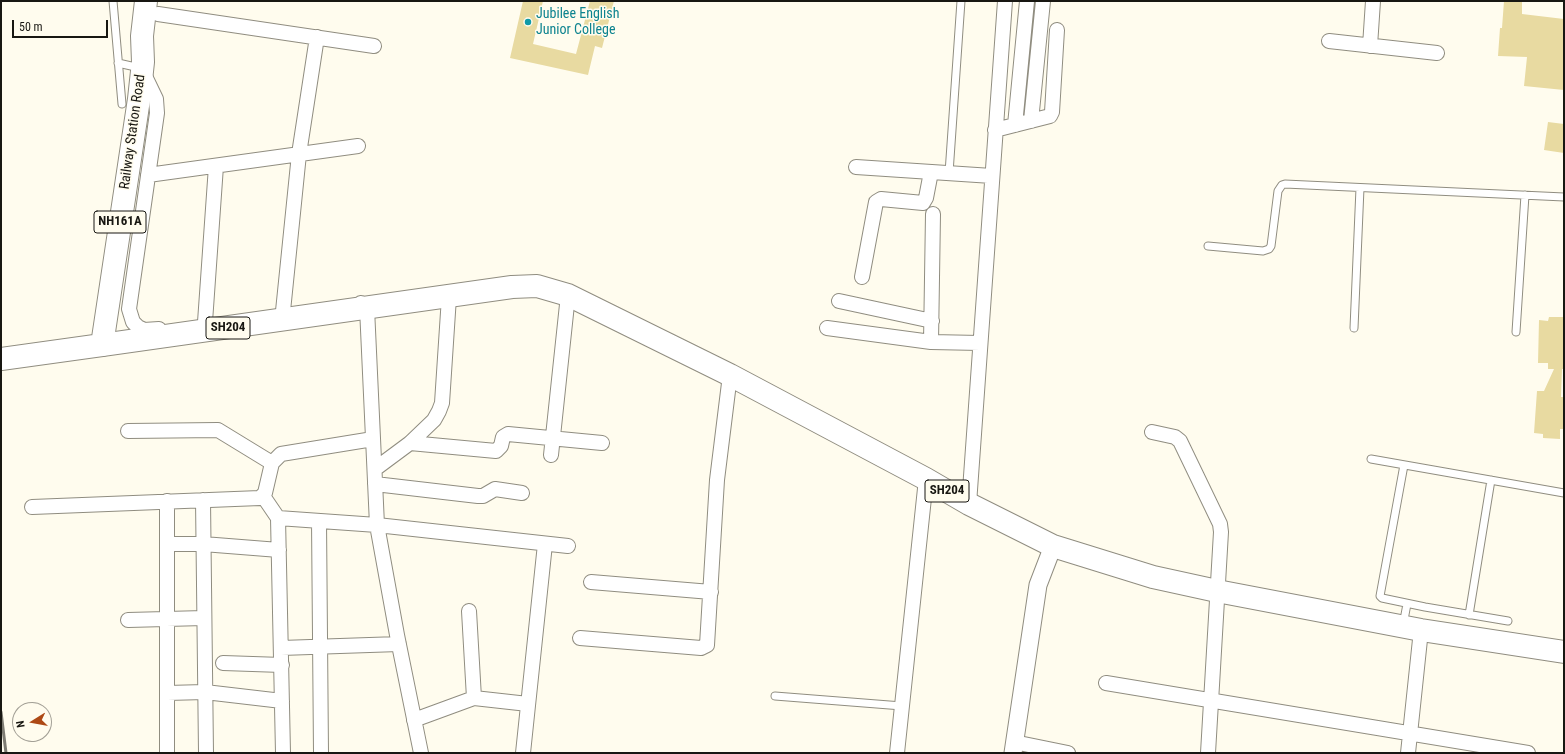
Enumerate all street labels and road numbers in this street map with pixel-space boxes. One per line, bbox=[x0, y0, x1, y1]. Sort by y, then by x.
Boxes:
street label: Railway Station Road bbox=[117, 73, 149, 191]
road number: NH161A bbox=[94, 211, 146, 233]
road number: SH204 bbox=[206, 317, 250, 339]
road number: SH204 bbox=[925, 480, 969, 502]

